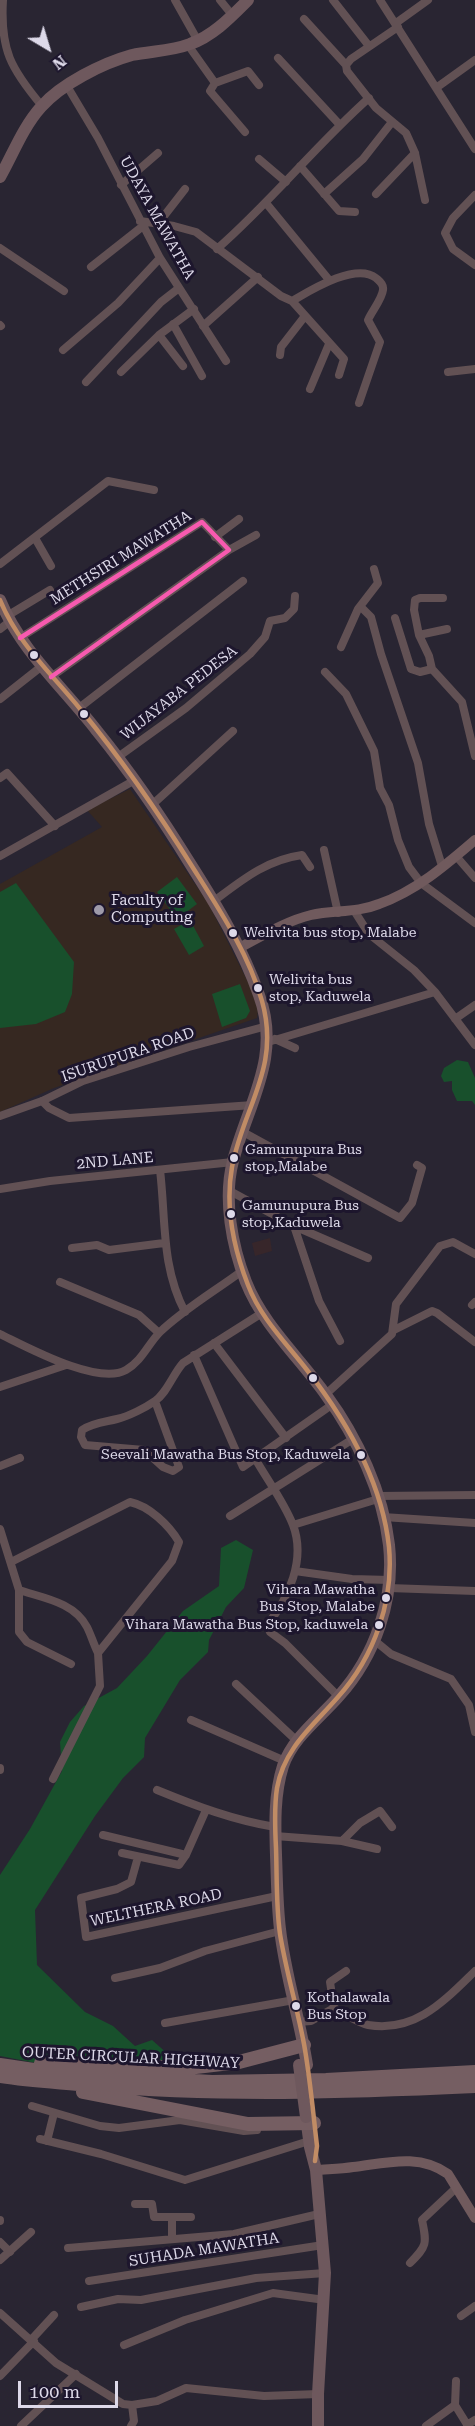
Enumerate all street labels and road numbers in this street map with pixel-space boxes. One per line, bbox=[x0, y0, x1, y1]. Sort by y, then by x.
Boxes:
street label: UDAYA MAWATHA bbox=[116, 153, 198, 283]
street label: METHSIRI MAWATHA bbox=[47, 507, 195, 609]
street label: WIJAYABA PEDESA bbox=[117, 642, 241, 744]
street label: ISURUPURA ROAD bbox=[59, 1024, 197, 1086]
street label: 2ND LANE bbox=[76, 1149, 154, 1173]
street label: WELTHERA ROAD bbox=[88, 1885, 224, 1931]
street label: OUTER CIRCULAR HIGHWAY bbox=[22, 2043, 240, 2073]
street label: SUHADA MAWATHA bbox=[128, 2229, 280, 2271]

